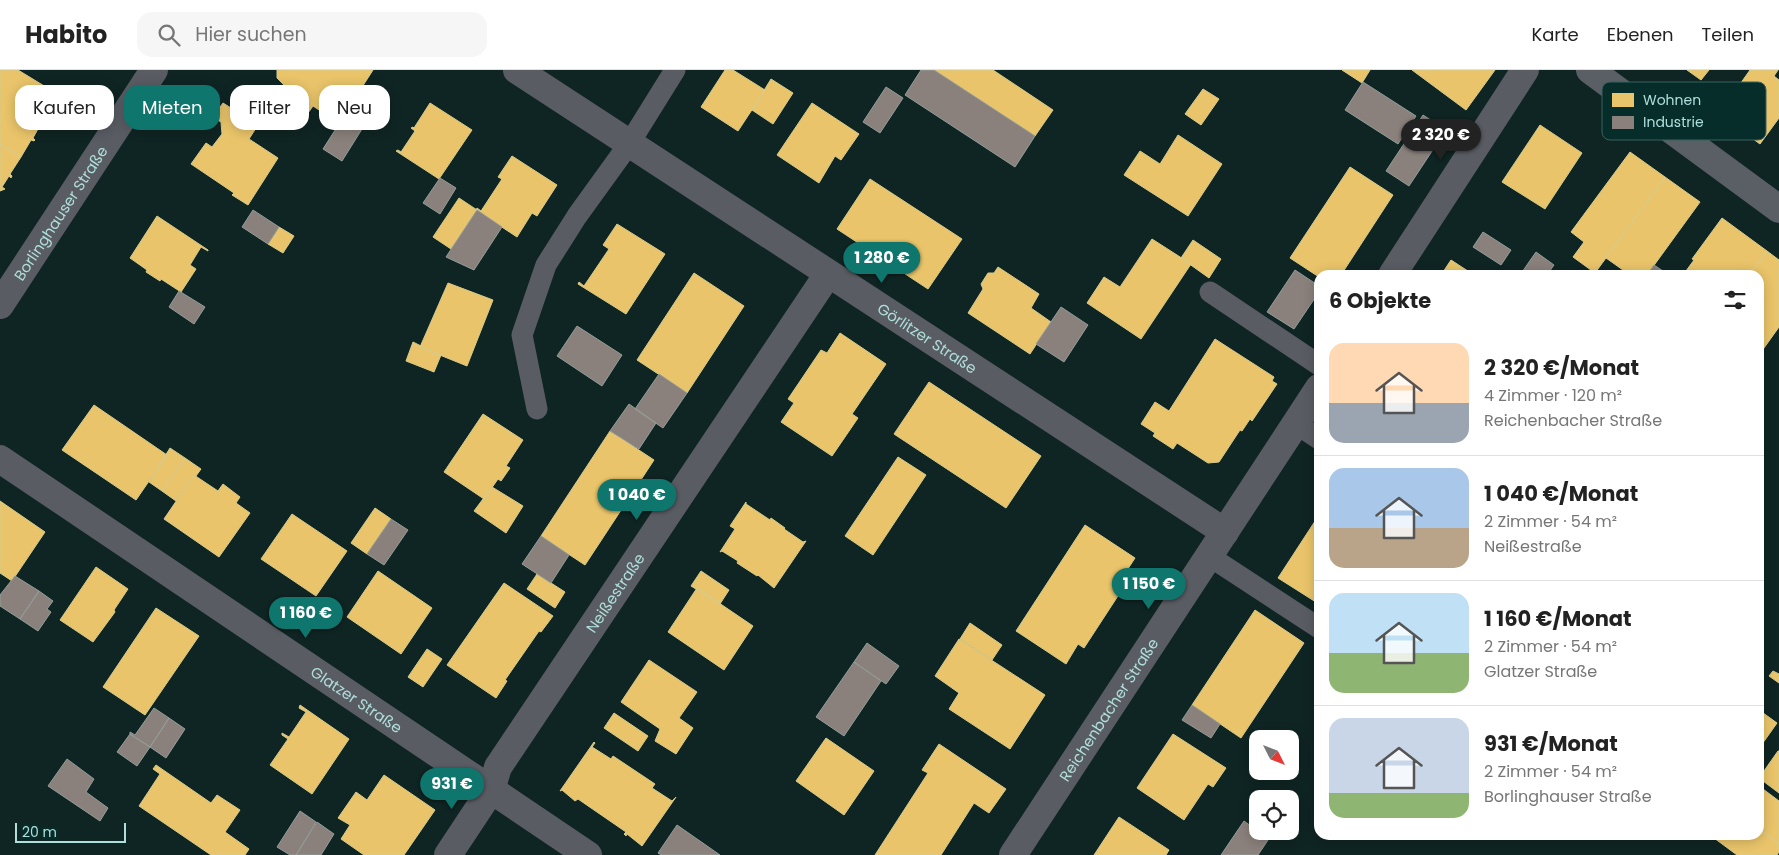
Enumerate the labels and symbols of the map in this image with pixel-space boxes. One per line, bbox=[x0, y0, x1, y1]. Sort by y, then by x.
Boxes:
legend bbox=[1602, 82, 1766, 140]
text: Wohnen bbox=[1643, 90, 1701, 110]
text: Industrie bbox=[1643, 112, 1704, 132]
pin: 2 320 € bbox=[1395, 118, 1487, 161]
street label: Borlinghauser Straße bbox=[8, 141, 112, 285]
pin: 1 280 € bbox=[836, 242, 928, 284]
street label: Görlitzer Straße bbox=[873, 298, 981, 378]
pin: 1 040 € bbox=[591, 478, 683, 521]
street label: Neißestraße bbox=[581, 549, 649, 636]
pin: 1 150 € bbox=[1103, 568, 1195, 610]
pin: 1 160 € bbox=[260, 596, 352, 639]
street label: Reichenbacher Straße bbox=[1054, 634, 1163, 785]
street label: Glatzer Straße bbox=[307, 661, 407, 738]
north arrow bbox=[1249, 730, 1299, 780]
pin: 931 € bbox=[417, 768, 487, 810]
scale bar bbox=[15, 820, 126, 843]

